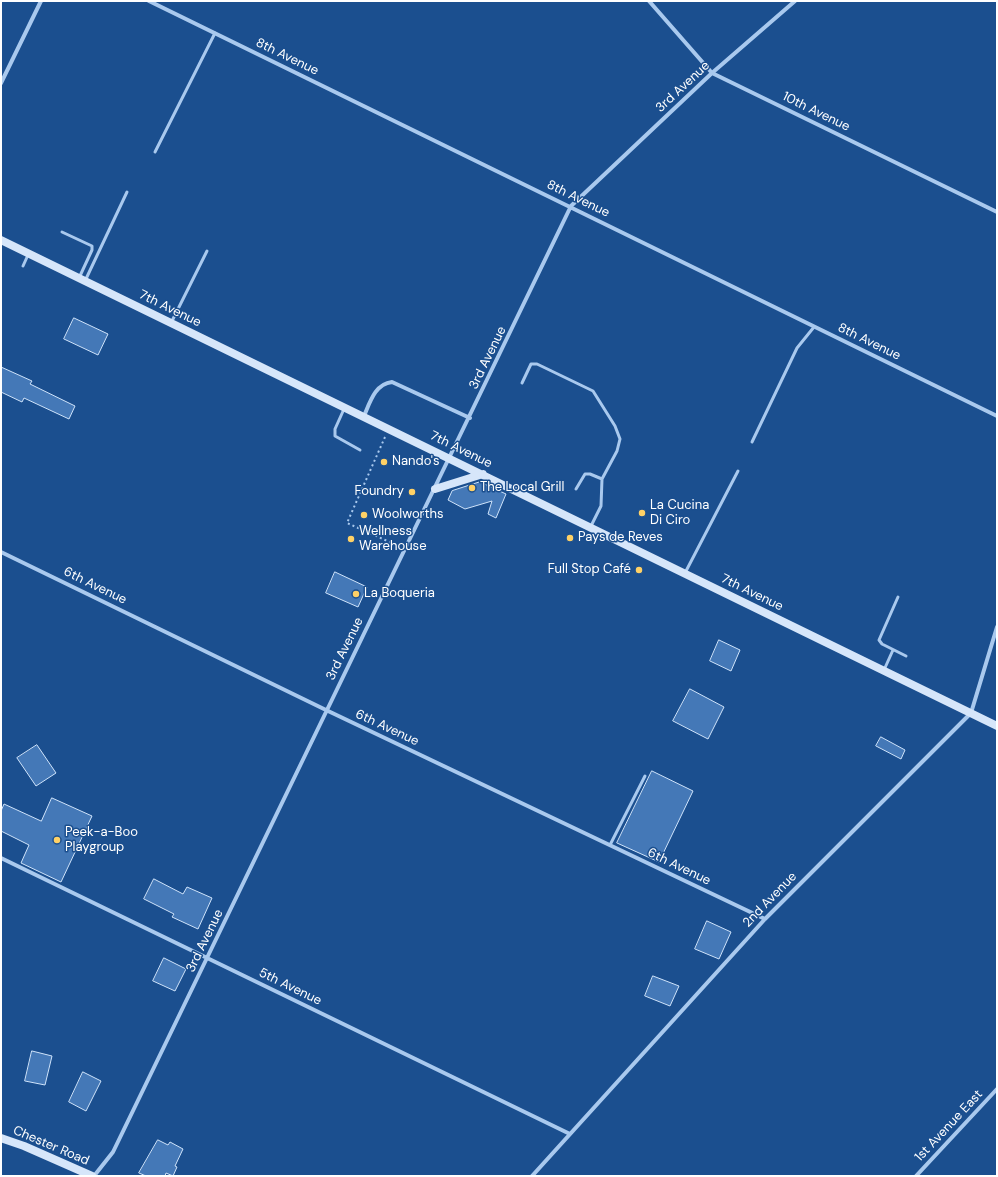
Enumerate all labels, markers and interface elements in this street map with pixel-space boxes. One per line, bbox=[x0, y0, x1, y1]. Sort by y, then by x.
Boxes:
street label: 8th Avenue bbox=[253, 35, 321, 79]
street label: 3rd Avenue bbox=[653, 58, 713, 116]
street label: 10th Avenue bbox=[780, 89, 852, 135]
street label: 8th Avenue bbox=[544, 177, 612, 221]
street label: 7th Avenue bbox=[136, 287, 204, 331]
street label: 8th Avenue bbox=[835, 320, 903, 364]
street label: 3rd Avenue bbox=[466, 324, 510, 392]
street label: 7th Avenue bbox=[427, 428, 495, 472]
place label: Nando's bbox=[392, 454, 439, 470]
marker: Nando's bbox=[379, 457, 389, 467]
place label: The Local Grill bbox=[480, 480, 564, 496]
marker: The Local Grill bbox=[467, 483, 477, 493]
place label: Foundry bbox=[355, 484, 404, 500]
marker: Foundry bbox=[407, 487, 417, 497]
place label: La Cucina Di Ciro bbox=[650, 498, 709, 529]
place label: Woolworths bbox=[372, 507, 444, 523]
marker: La Cucina Di Ciro bbox=[637, 508, 647, 518]
marker: Woolworths bbox=[359, 510, 369, 520]
place label: Wellness Warehouse bbox=[359, 524, 427, 555]
place label: Pays de Reves bbox=[578, 530, 663, 546]
marker: Pays de Reves bbox=[565, 533, 575, 543]
marker: Wellness Warehouse bbox=[346, 534, 356, 544]
place label: Full Stop Café bbox=[548, 562, 631, 578]
street label: 6th Avenue bbox=[61, 564, 129, 608]
marker: Full Stop Café bbox=[634, 565, 644, 575]
street label: 7th Avenue bbox=[718, 571, 786, 615]
place label: La Boqueria bbox=[364, 586, 435, 602]
marker: La Boqueria bbox=[351, 589, 361, 599]
street label: 3rd Avenue bbox=[323, 615, 367, 683]
street label: 6th Avenue bbox=[353, 706, 421, 750]
place label: Peek-a-Boo Playgroup bbox=[65, 825, 138, 856]
marker: Peek-a-Boo Playgroup bbox=[52, 835, 62, 845]
street label: 6th Avenue bbox=[645, 845, 713, 889]
street label: 2nd Avenue bbox=[740, 869, 800, 931]
street label: 3rd Avenue bbox=[183, 907, 227, 975]
street label: 5th Avenue bbox=[256, 965, 324, 1009]
street label: 1st Avenue East bbox=[912, 1087, 986, 1165]
street label: Chester Road bbox=[11, 1123, 91, 1169]

